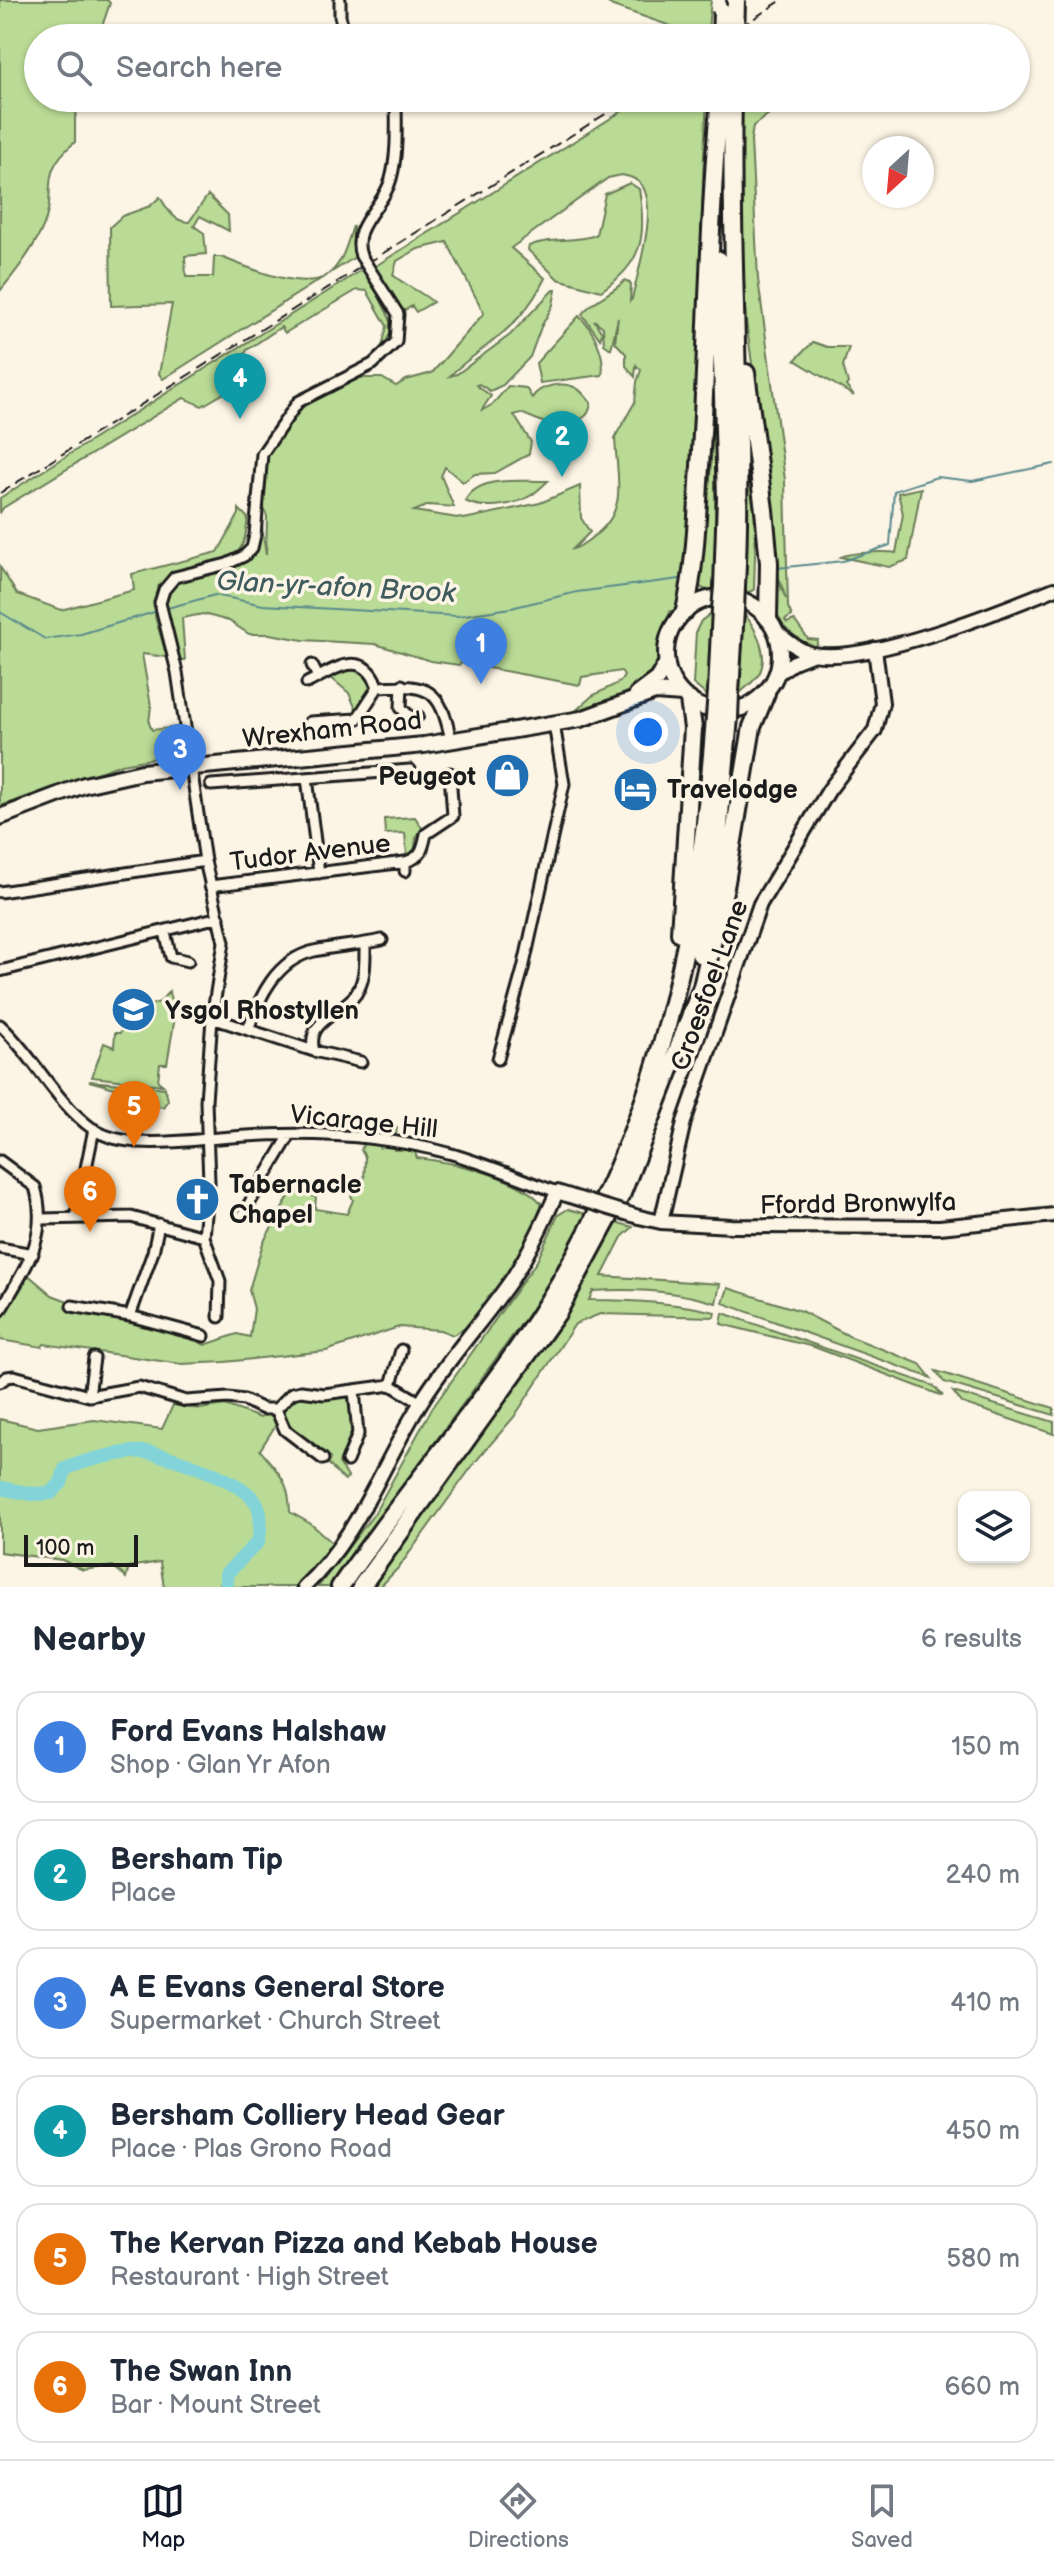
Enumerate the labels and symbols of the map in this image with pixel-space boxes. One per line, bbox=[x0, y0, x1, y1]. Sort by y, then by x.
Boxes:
north arrow bbox=[862, 136, 934, 208]
pin: 4 bbox=[214, 353, 266, 419]
pin: 2 bbox=[536, 411, 588, 477]
water label: Glan-yr-afon Brook bbox=[216, 565, 458, 610]
pin: 1 bbox=[455, 618, 507, 684]
street label: Wrexham Road bbox=[241, 706, 423, 755]
your location bbox=[628, 712, 668, 752]
pin: 3 bbox=[154, 724, 206, 790]
shop icon: Peugeot bbox=[483, 752, 531, 800]
place label: Peugeot bbox=[378, 762, 476, 793]
hotel icon: Travelodge bbox=[612, 765, 660, 813]
place label: Travelodge bbox=[667, 775, 798, 806]
street label: Tudor Avenue bbox=[228, 828, 392, 879]
street label: Croesfoel Lane bbox=[665, 896, 756, 1075]
school or university icon: Ysgol Rhostyllen bbox=[110, 986, 158, 1034]
place label: Ysgol Rhostyllen bbox=[165, 996, 359, 1027]
pin: 5 bbox=[108, 1081, 160, 1147]
street label: Vicarage Hill bbox=[288, 1099, 439, 1146]
pin: 6 bbox=[64, 1166, 116, 1232]
place label: Tabernacle Chapel bbox=[229, 1170, 362, 1231]
church icon: Tabernacle Chapel bbox=[174, 1175, 222, 1223]
street label: Ffordd Bronwylfa bbox=[760, 1187, 957, 1222]
scale bar bbox=[24, 1531, 138, 1567]

